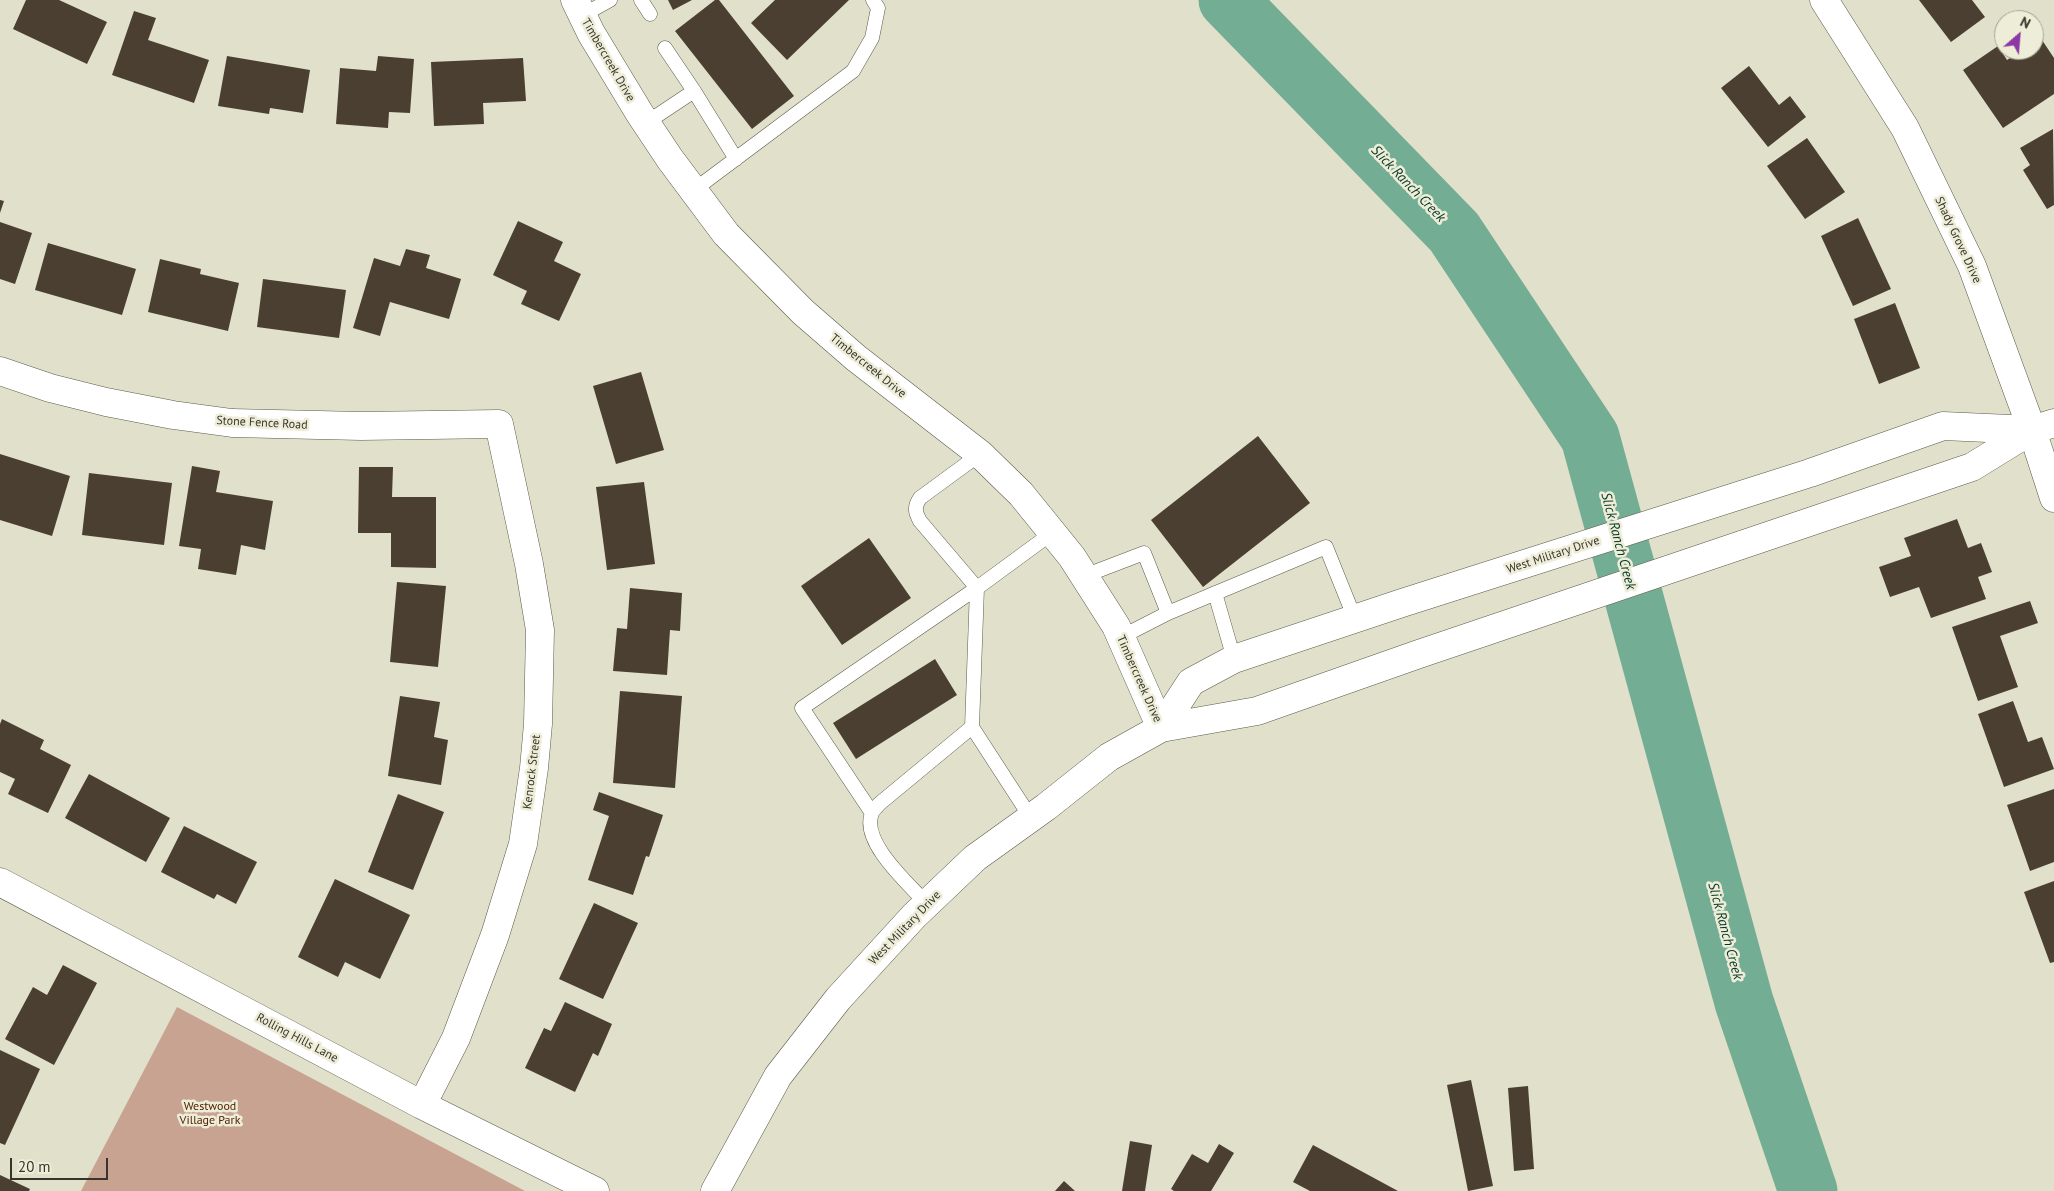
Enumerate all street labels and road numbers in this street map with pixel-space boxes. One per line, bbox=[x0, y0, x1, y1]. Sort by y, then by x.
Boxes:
street label: Timbercreek Drive bbox=[578, 16, 638, 104]
street label: Shady Grove Drive bbox=[1932, 194, 1984, 286]
street label: Timbercreek Drive bbox=[827, 331, 909, 401]
street label: Stone Fence Road bbox=[216, 413, 308, 433]
street label: West Military Drive bbox=[1505, 533, 1601, 577]
street label: Timbercreek Drive bbox=[1113, 633, 1165, 725]
street label: Kenrock Street bbox=[520, 734, 544, 810]
street label: West Military Drive bbox=[866, 888, 944, 968]
street label: Rolling Hills Lane bbox=[254, 1010, 340, 1066]

